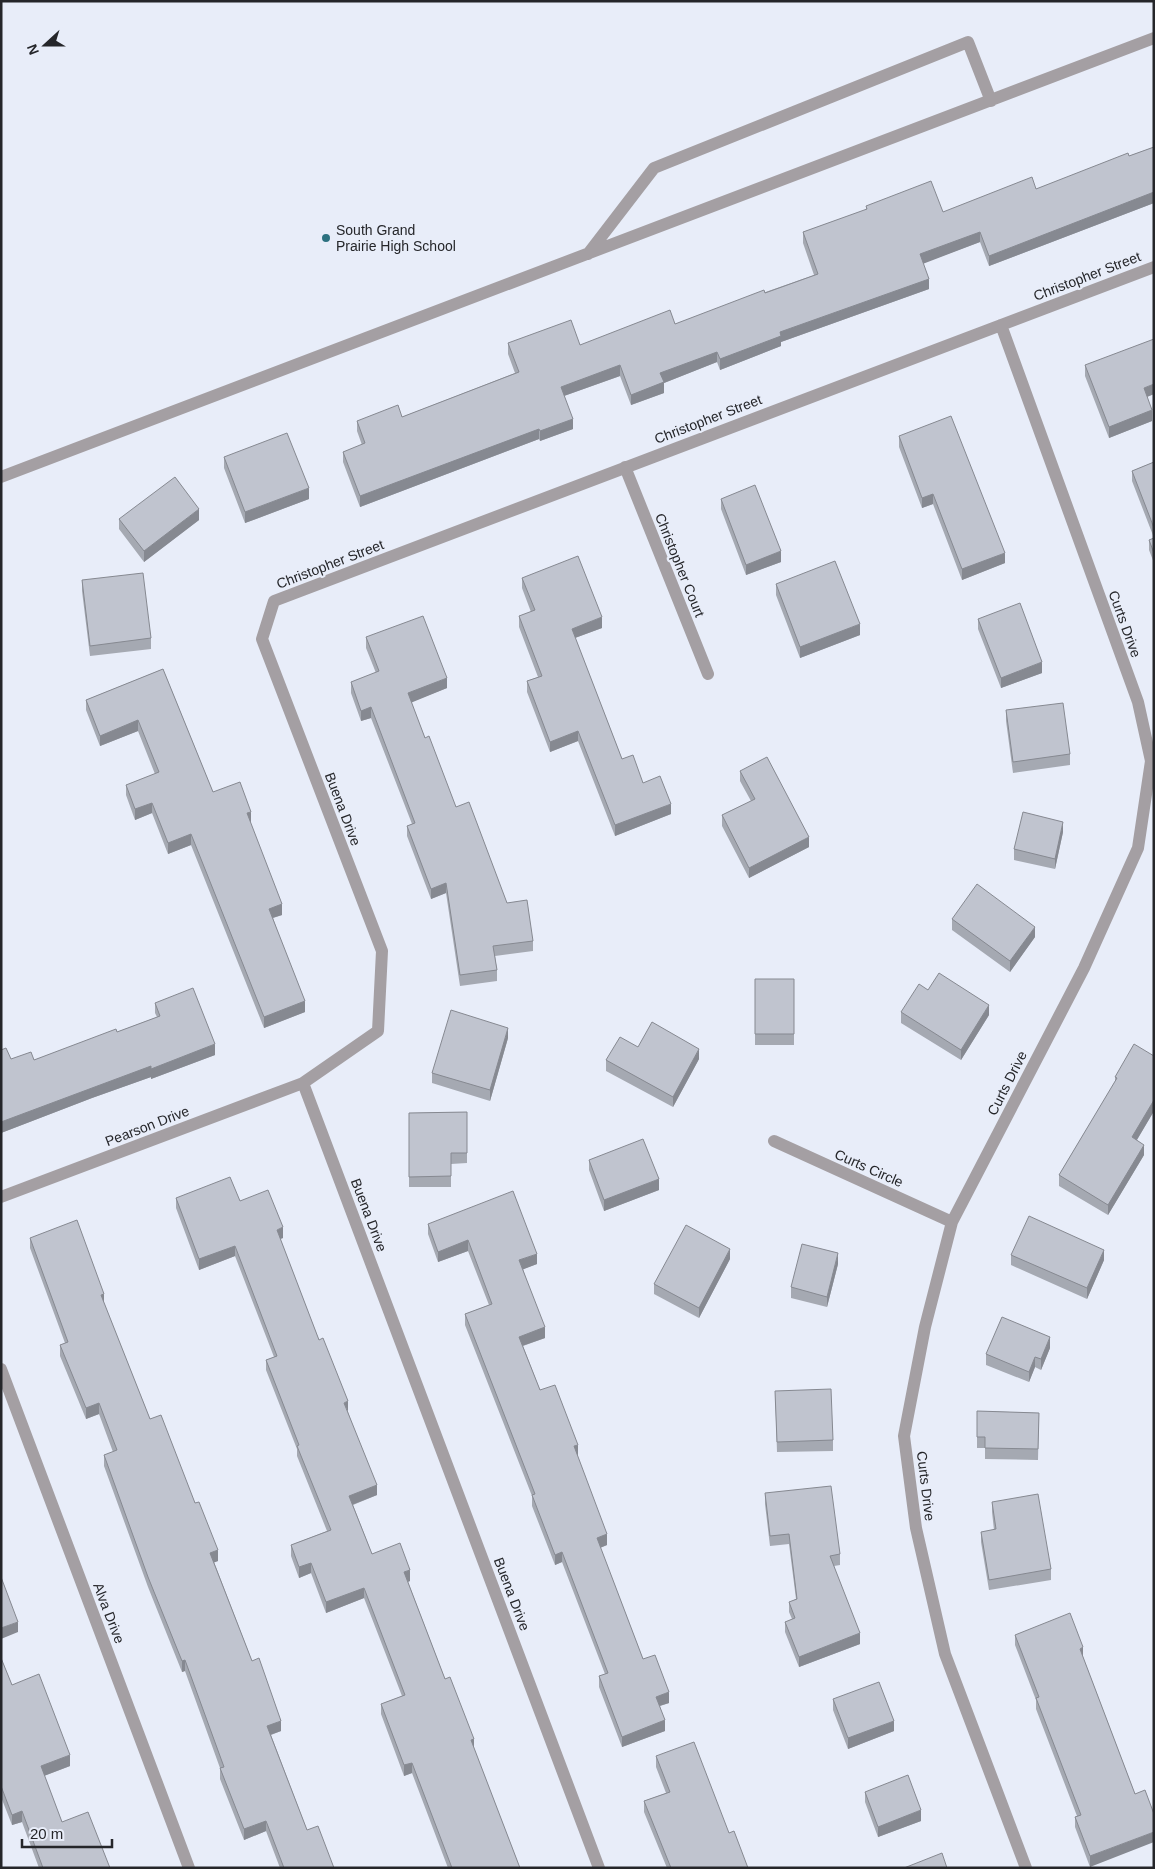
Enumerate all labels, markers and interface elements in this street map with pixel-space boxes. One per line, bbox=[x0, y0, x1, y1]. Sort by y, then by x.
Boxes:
north arrow bbox=[20, 20, 70, 70]
text: N bbox=[24, 42, 42, 57]
place label: South Grand Prairie High School bbox=[336, 222, 456, 254]
marker: South Grand Prairie High School bbox=[320, 232, 332, 244]
street label: Christopher Street bbox=[1031, 248, 1143, 304]
street label: Christopher Street bbox=[652, 391, 764, 447]
street label: Christopher Court bbox=[652, 511, 708, 619]
street label: Christopher Street bbox=[274, 536, 386, 592]
street label: Curts Drive bbox=[1106, 588, 1145, 660]
street label: Buena Drive bbox=[322, 770, 364, 848]
street label: Curts Drive bbox=[984, 1048, 1030, 1118]
street label: Pearson Drive bbox=[103, 1103, 191, 1149]
street label: Curts Circle bbox=[832, 1146, 906, 1190]
street label: Buena Drive bbox=[348, 1176, 390, 1254]
street label: Curts Drive bbox=[914, 1450, 938, 1522]
street label: Buena Drive bbox=[491, 1555, 533, 1633]
street label: Alva Drive bbox=[90, 1580, 128, 1646]
scale bar bbox=[22, 1816, 112, 1848]
text: 20 m bbox=[30, 1825, 63, 1842]

